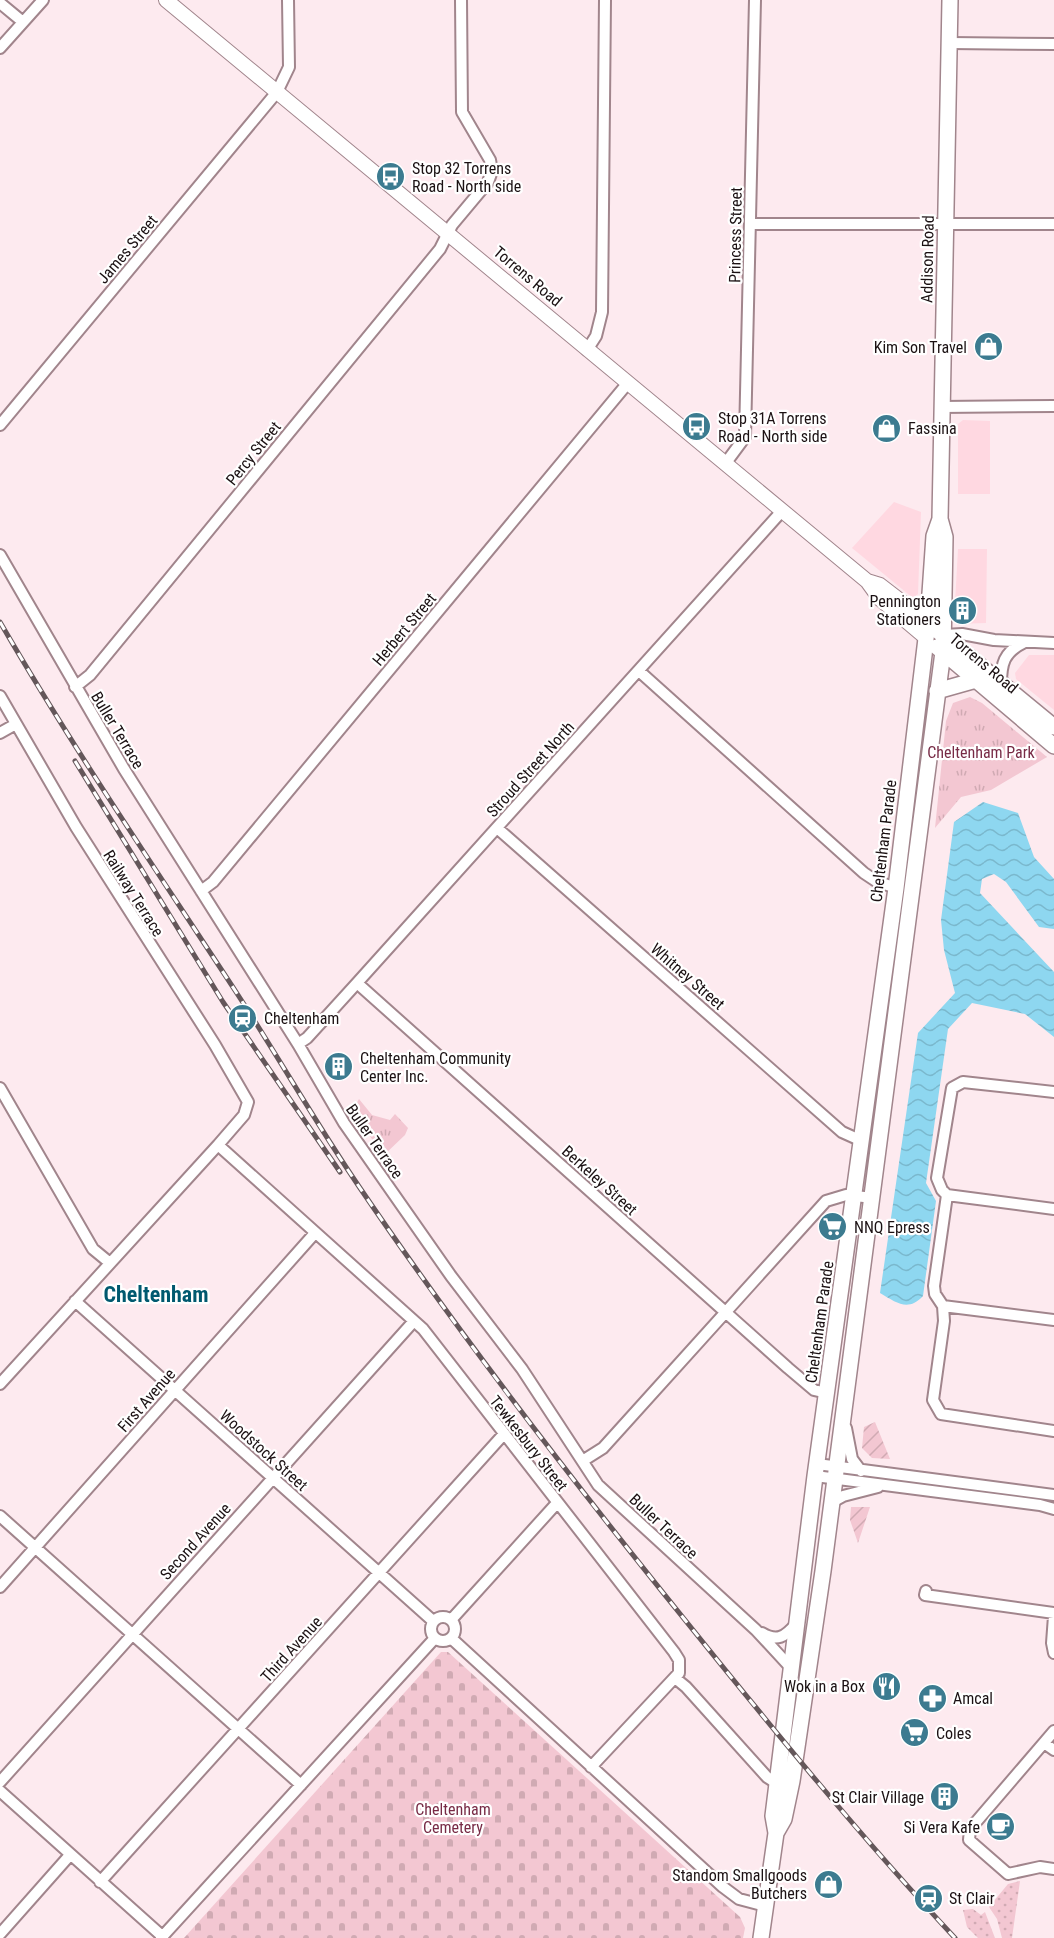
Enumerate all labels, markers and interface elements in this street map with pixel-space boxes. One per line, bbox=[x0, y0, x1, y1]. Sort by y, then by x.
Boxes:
place label: Stop 32 Torrens Road - North side bbox=[412, 159, 521, 196]
bus stop icon: Stop 32 Torrens Road - North side bbox=[375, 161, 407, 193]
street label: Princess Street bbox=[725, 187, 746, 283]
street label: James Street bbox=[93, 211, 162, 287]
street label: Addison Road bbox=[917, 215, 938, 303]
street label: Torrens Road bbox=[490, 242, 566, 311]
shop icon: Kim Son Travel bbox=[972, 331, 1004, 363]
place label: Kim Son Travel bbox=[874, 338, 967, 357]
place label: Stop 31A Torrens Road - North side bbox=[718, 409, 827, 446]
bus stop icon: Stop 31A Torrens Road - North side bbox=[681, 411, 713, 443]
shop icon: Fassina bbox=[871, 412, 903, 444]
street label: Percy Street bbox=[222, 418, 285, 489]
place label: Fassina bbox=[908, 419, 957, 438]
street label: Herbert Street bbox=[369, 589, 440, 669]
place label: Pennington Stationers bbox=[870, 592, 941, 629]
building icon: Pennington Stationers bbox=[946, 594, 978, 626]
street label: Torrens Road bbox=[946, 629, 1022, 698]
street label: Buller Terrace bbox=[87, 688, 148, 772]
street label: Stroud Street North bbox=[483, 718, 578, 821]
park label: Cheltenham Park bbox=[927, 743, 1036, 762]
street label: Cheltenham Parade bbox=[867, 779, 900, 903]
street label: Railway Terrace bbox=[99, 846, 168, 940]
street label: Whitney Street bbox=[647, 939, 729, 1014]
station icon: Cheltenham bbox=[227, 1002, 259, 1034]
place label: Cheltenham bbox=[264, 1009, 339, 1028]
place label: Cheltenham Community Center Inc. bbox=[360, 1049, 511, 1086]
building icon: Cheltenham Community Center Inc. bbox=[323, 1051, 355, 1083]
street label: Buller Terrace bbox=[342, 1100, 407, 1182]
street label: Berkeley Street bbox=[558, 1142, 641, 1219]
supermarket icon: NNQ Epress bbox=[817, 1211, 849, 1243]
place label: NNQ Epress bbox=[854, 1218, 930, 1237]
street label: Cheltenham Parade bbox=[802, 1260, 837, 1384]
district label: Cheltenham bbox=[103, 1282, 209, 1307]
street label: First Avenue bbox=[114, 1365, 179, 1436]
street label: Tewkesbury Street bbox=[485, 1392, 572, 1495]
street label: Woodstock Street bbox=[216, 1406, 312, 1495]
street label: Buller Terrace bbox=[626, 1490, 702, 1563]
street label: Second Avenue bbox=[156, 1499, 235, 1584]
street label: Third Avenue bbox=[257, 1612, 326, 1686]
restaurant icon: Wok in a Box bbox=[870, 1670, 902, 1702]
place label: Wok in a Box bbox=[784, 1677, 865, 1696]
pharmacy icon: Amcal bbox=[916, 1682, 948, 1714]
place label: Amcal bbox=[953, 1689, 993, 1708]
supermarket icon: Coles bbox=[899, 1717, 931, 1749]
place label: Coles bbox=[936, 1724, 972, 1743]
building icon: St Clair Village bbox=[929, 1781, 961, 1813]
place label: St Clair Village bbox=[832, 1788, 924, 1807]
park label: Cheltenham Cemetery bbox=[415, 1800, 491, 1837]
cafe icon: Si Vera Kafe bbox=[985, 1811, 1017, 1843]
place label: Si Vera Kafe bbox=[904, 1818, 980, 1837]
place label: Standom Smallgoods Butchers bbox=[672, 1866, 807, 1903]
shop icon: Standom Smallgoods Butchers bbox=[812, 1868, 844, 1900]
station icon: St Clair bbox=[912, 1882, 944, 1914]
place label: St Clair bbox=[949, 1889, 995, 1908]

